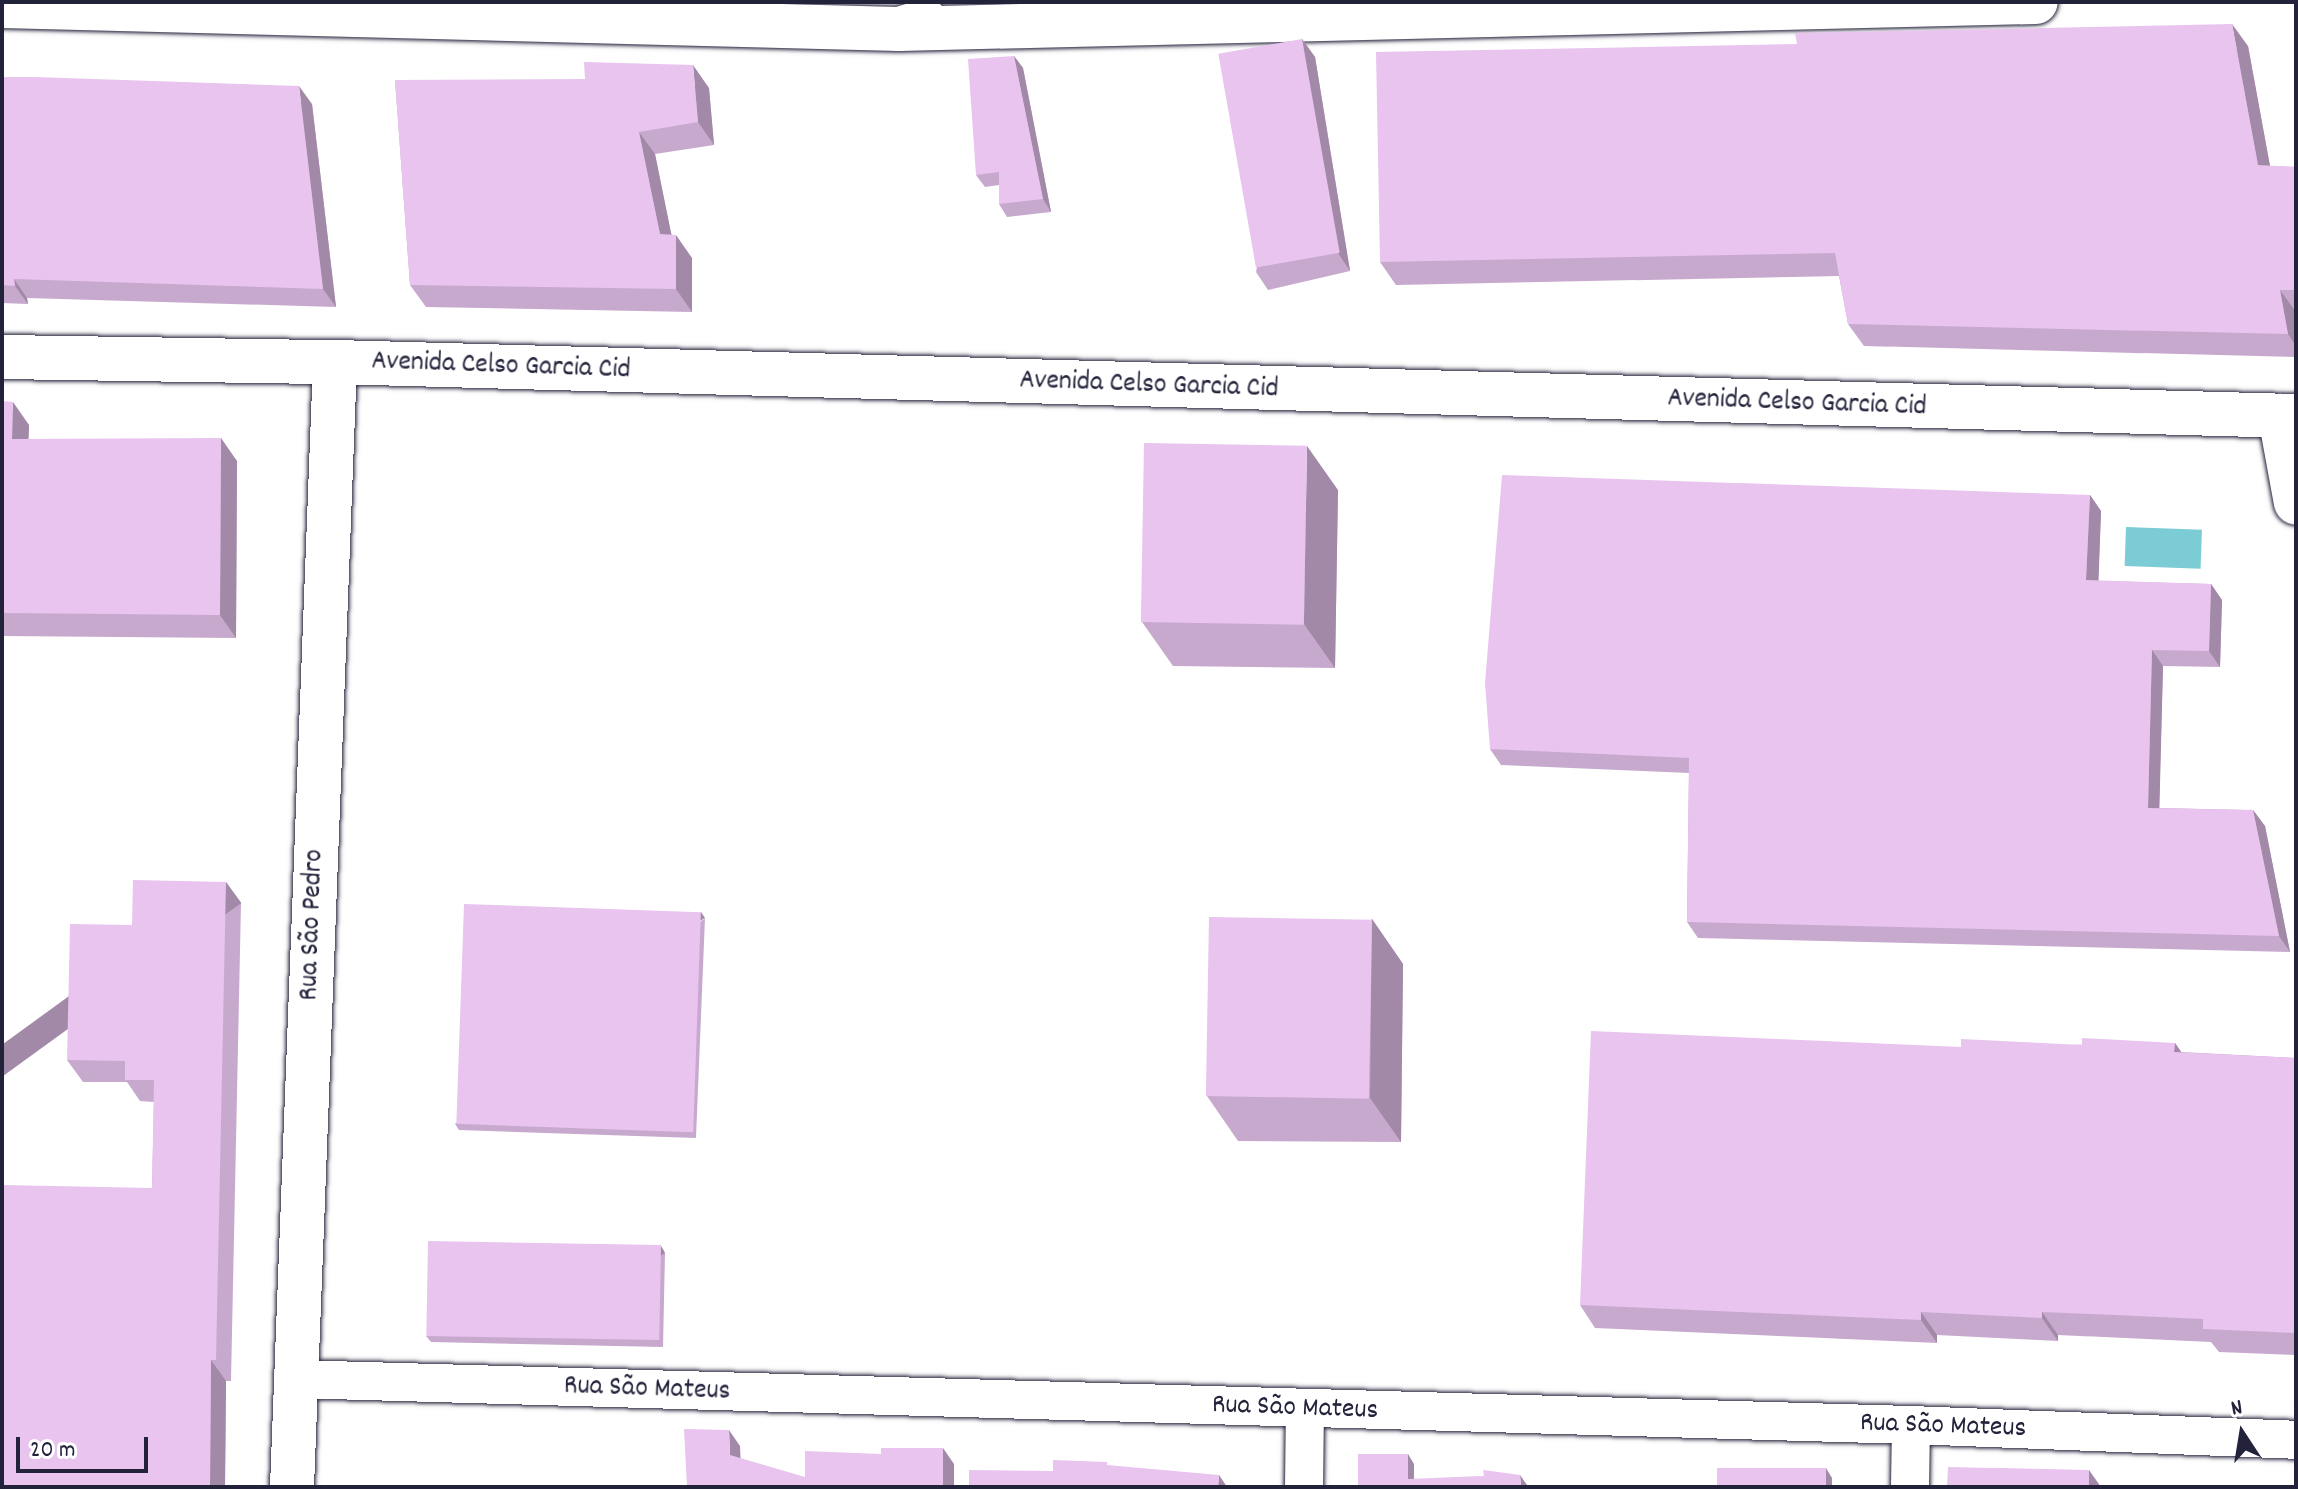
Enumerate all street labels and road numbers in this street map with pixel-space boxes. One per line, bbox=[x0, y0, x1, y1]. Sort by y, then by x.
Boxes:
street label: Avenida Celso Garcia Cid bbox=[371, 346, 631, 388]
street label: Avenida Celso Garcia Cid bbox=[1019, 365, 1279, 407]
street label: Avenida Celso Garcia Cid bbox=[1667, 383, 1927, 425]
street label: Rua São Pedro bbox=[294, 849, 332, 1001]
street label: Rua São Mateus bbox=[563, 1370, 731, 1410]
street label: Rua São Mateus bbox=[1211, 1389, 1379, 1429]
street label: Rua São Mateus bbox=[1859, 1407, 2027, 1447]

